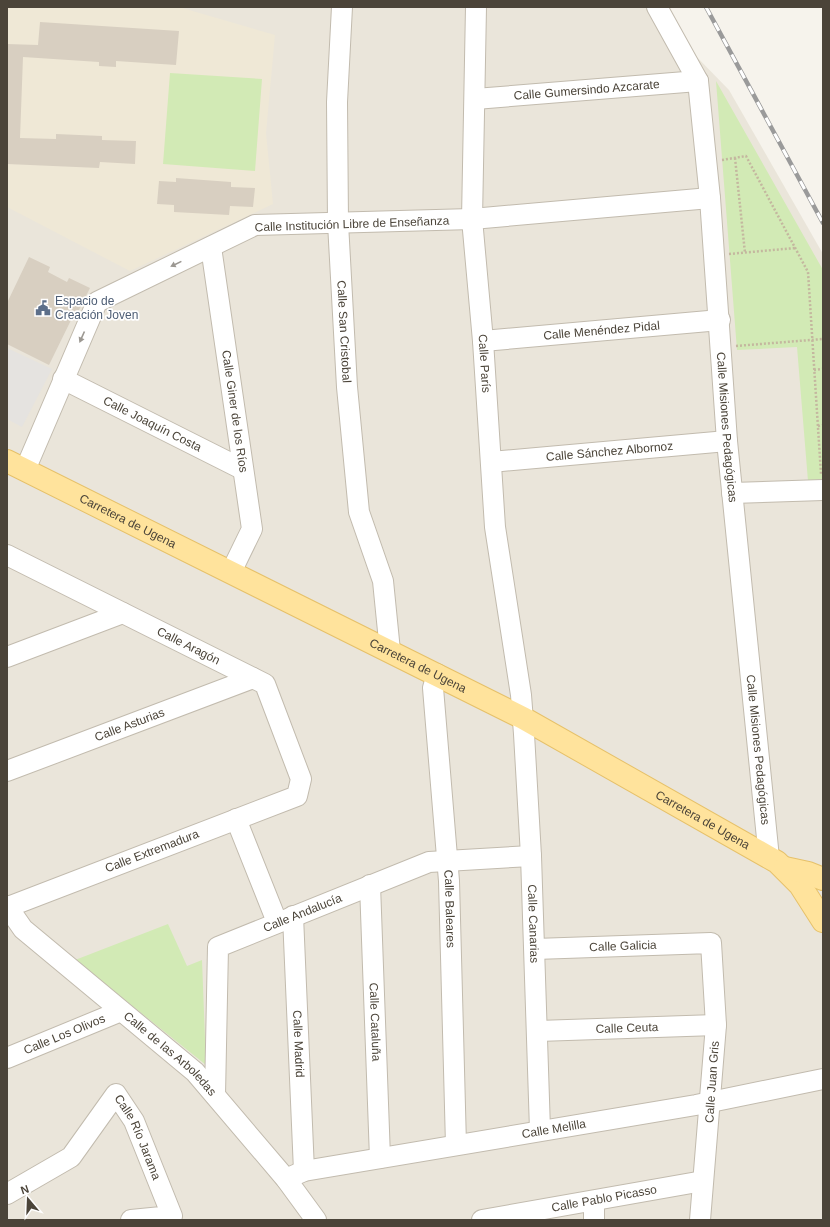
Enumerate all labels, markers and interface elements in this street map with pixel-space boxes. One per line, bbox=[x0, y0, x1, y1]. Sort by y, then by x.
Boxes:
street label: Calle Gumersindo Azcarate bbox=[513, 77, 660, 103]
street label: Calle Institución Libre de Enseñanza bbox=[254, 214, 450, 234]
one-way arrow bbox=[170, 261, 182, 267]
street label: Calle San Cristobal bbox=[334, 280, 354, 383]
place label: Espacio de Creación Joven bbox=[55, 294, 138, 322]
public building icon: Espacio de Creación Joven bbox=[34, 299, 52, 317]
street label: Calle Menéndez Pidal bbox=[543, 318, 660, 343]
one-way arrow bbox=[78, 332, 84, 344]
street label: Calle París bbox=[475, 333, 493, 393]
street label: Calle Giner de los Ríos bbox=[219, 349, 251, 473]
street label: Calle Misiones Pedagógicas bbox=[714, 351, 740, 503]
street label: Calle Joaquín Costa bbox=[101, 393, 204, 455]
street label: Calle Sánchez Albornoz bbox=[545, 439, 674, 464]
street label: Carretera de Ugena bbox=[77, 491, 179, 551]
street label: Calle Aragón bbox=[155, 624, 222, 667]
street label: Carretera de Ugena bbox=[367, 636, 469, 696]
street label: Calle Misiones Pedagógicas bbox=[744, 674, 773, 825]
street label: Calle Asturias bbox=[93, 705, 166, 744]
street label: Carretera de Ugena bbox=[653, 788, 753, 852]
street label: Calle Extremadura bbox=[103, 827, 201, 875]
street label: Calle Baleares bbox=[441, 869, 458, 948]
street label: Calle Canarias bbox=[525, 884, 542, 963]
street label: Calle Andalucía bbox=[261, 891, 344, 935]
street label: Calle Galicia bbox=[589, 938, 657, 954]
street label: Calle Cataluña bbox=[367, 982, 383, 1062]
street label: Calle de las Arboledas bbox=[121, 1009, 219, 1099]
street label: Calle Madrid bbox=[290, 1010, 307, 1078]
street label: Calle Los Olivos bbox=[22, 1011, 107, 1057]
street label: Calle Ceuta bbox=[595, 1020, 659, 1036]
street label: Calle Juan Gris bbox=[702, 1041, 722, 1123]
street label: Calle Río Jarama bbox=[111, 1092, 164, 1182]
street label: Calle Melilla bbox=[521, 1117, 587, 1141]
north arrow bbox=[8, 1179, 48, 1219]
street label: Calle Pablo Picasso bbox=[550, 1182, 658, 1215]
text: N bbox=[19, 1183, 31, 1197]

